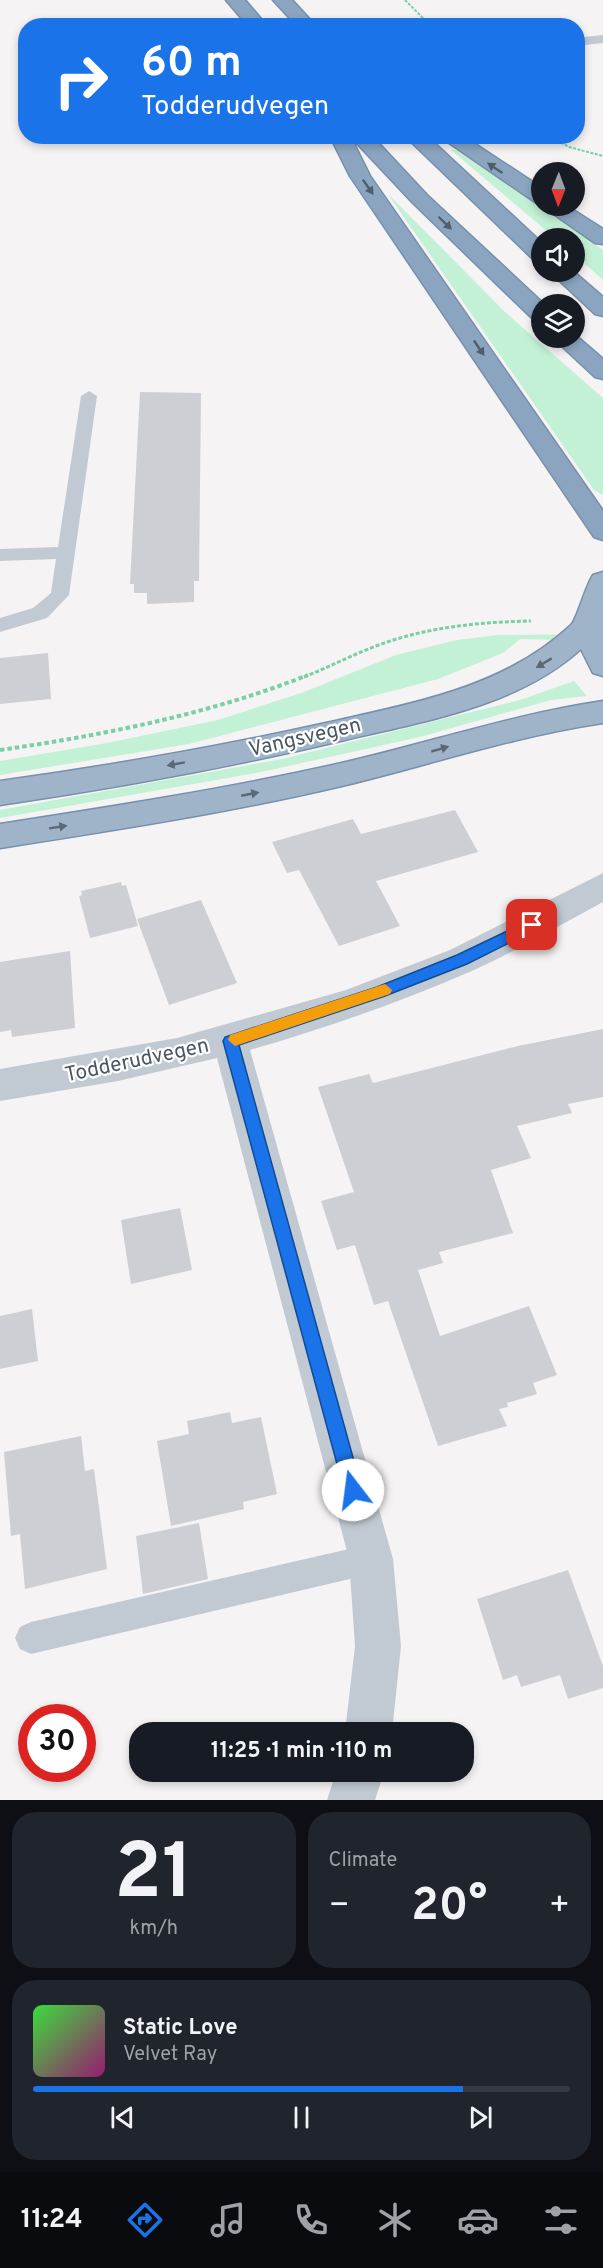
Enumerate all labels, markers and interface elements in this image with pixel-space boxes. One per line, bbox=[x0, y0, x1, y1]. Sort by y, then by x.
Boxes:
text: 60 m bbox=[141, 38, 242, 91]
icon: right bbox=[42, 42, 120, 120]
text: Todderudvegen bbox=[141, 90, 329, 124]
one-way arrow bbox=[487, 162, 503, 173]
north arrow bbox=[531, 162, 585, 216]
map controls bbox=[531, 162, 585, 348]
one-way arrow bbox=[362, 179, 374, 195]
one-way arrow bbox=[438, 216, 452, 230]
button: sound bbox=[531, 228, 585, 282]
button: layers bbox=[531, 294, 585, 348]
one-way arrow bbox=[473, 340, 484, 356]
one-way arrow bbox=[536, 657, 552, 668]
street label: Vangsvegen bbox=[246, 712, 364, 764]
one-way arrow bbox=[431, 744, 449, 753]
one-way arrow bbox=[166, 760, 185, 769]
one-way arrow bbox=[241, 789, 260, 798]
one-way arrow bbox=[48, 823, 67, 832]
pin bbox=[506, 899, 557, 950]
icon: arrive bbox=[515, 908, 548, 941]
street label: Todderudvegen bbox=[63, 1033, 211, 1089]
position arrow bbox=[321, 1458, 385, 1522]
speed limit sign: 30 bbox=[18, 1704, 96, 1782]
text: 11:25 · 1 min · 110 m bbox=[211, 1738, 392, 1765]
text: 21 bbox=[114, 1827, 193, 1926]
text: Climate bbox=[329, 1848, 397, 1874]
text: 20° bbox=[411, 1879, 487, 1936]
text: − bbox=[329, 1886, 350, 1928]
text: + bbox=[549, 1886, 570, 1928]
text: km/h bbox=[129, 1916, 178, 1942]
text: Static Love bbox=[123, 2015, 237, 2042]
text: Velvet Ray bbox=[123, 2042, 217, 2068]
icon: previous bbox=[106, 2101, 139, 2134]
icon: pause bbox=[285, 2101, 318, 2134]
icon: next bbox=[464, 2101, 497, 2134]
icon: directions bbox=[124, 2199, 166, 2241]
icon: music bbox=[207, 2199, 249, 2241]
icon: phone bbox=[290, 2199, 332, 2241]
icon: climate bbox=[374, 2199, 416, 2241]
icon: car bbox=[457, 2199, 499, 2241]
icon: filters bbox=[540, 2199, 582, 2241]
text: 11:24 bbox=[21, 2203, 83, 2237]

